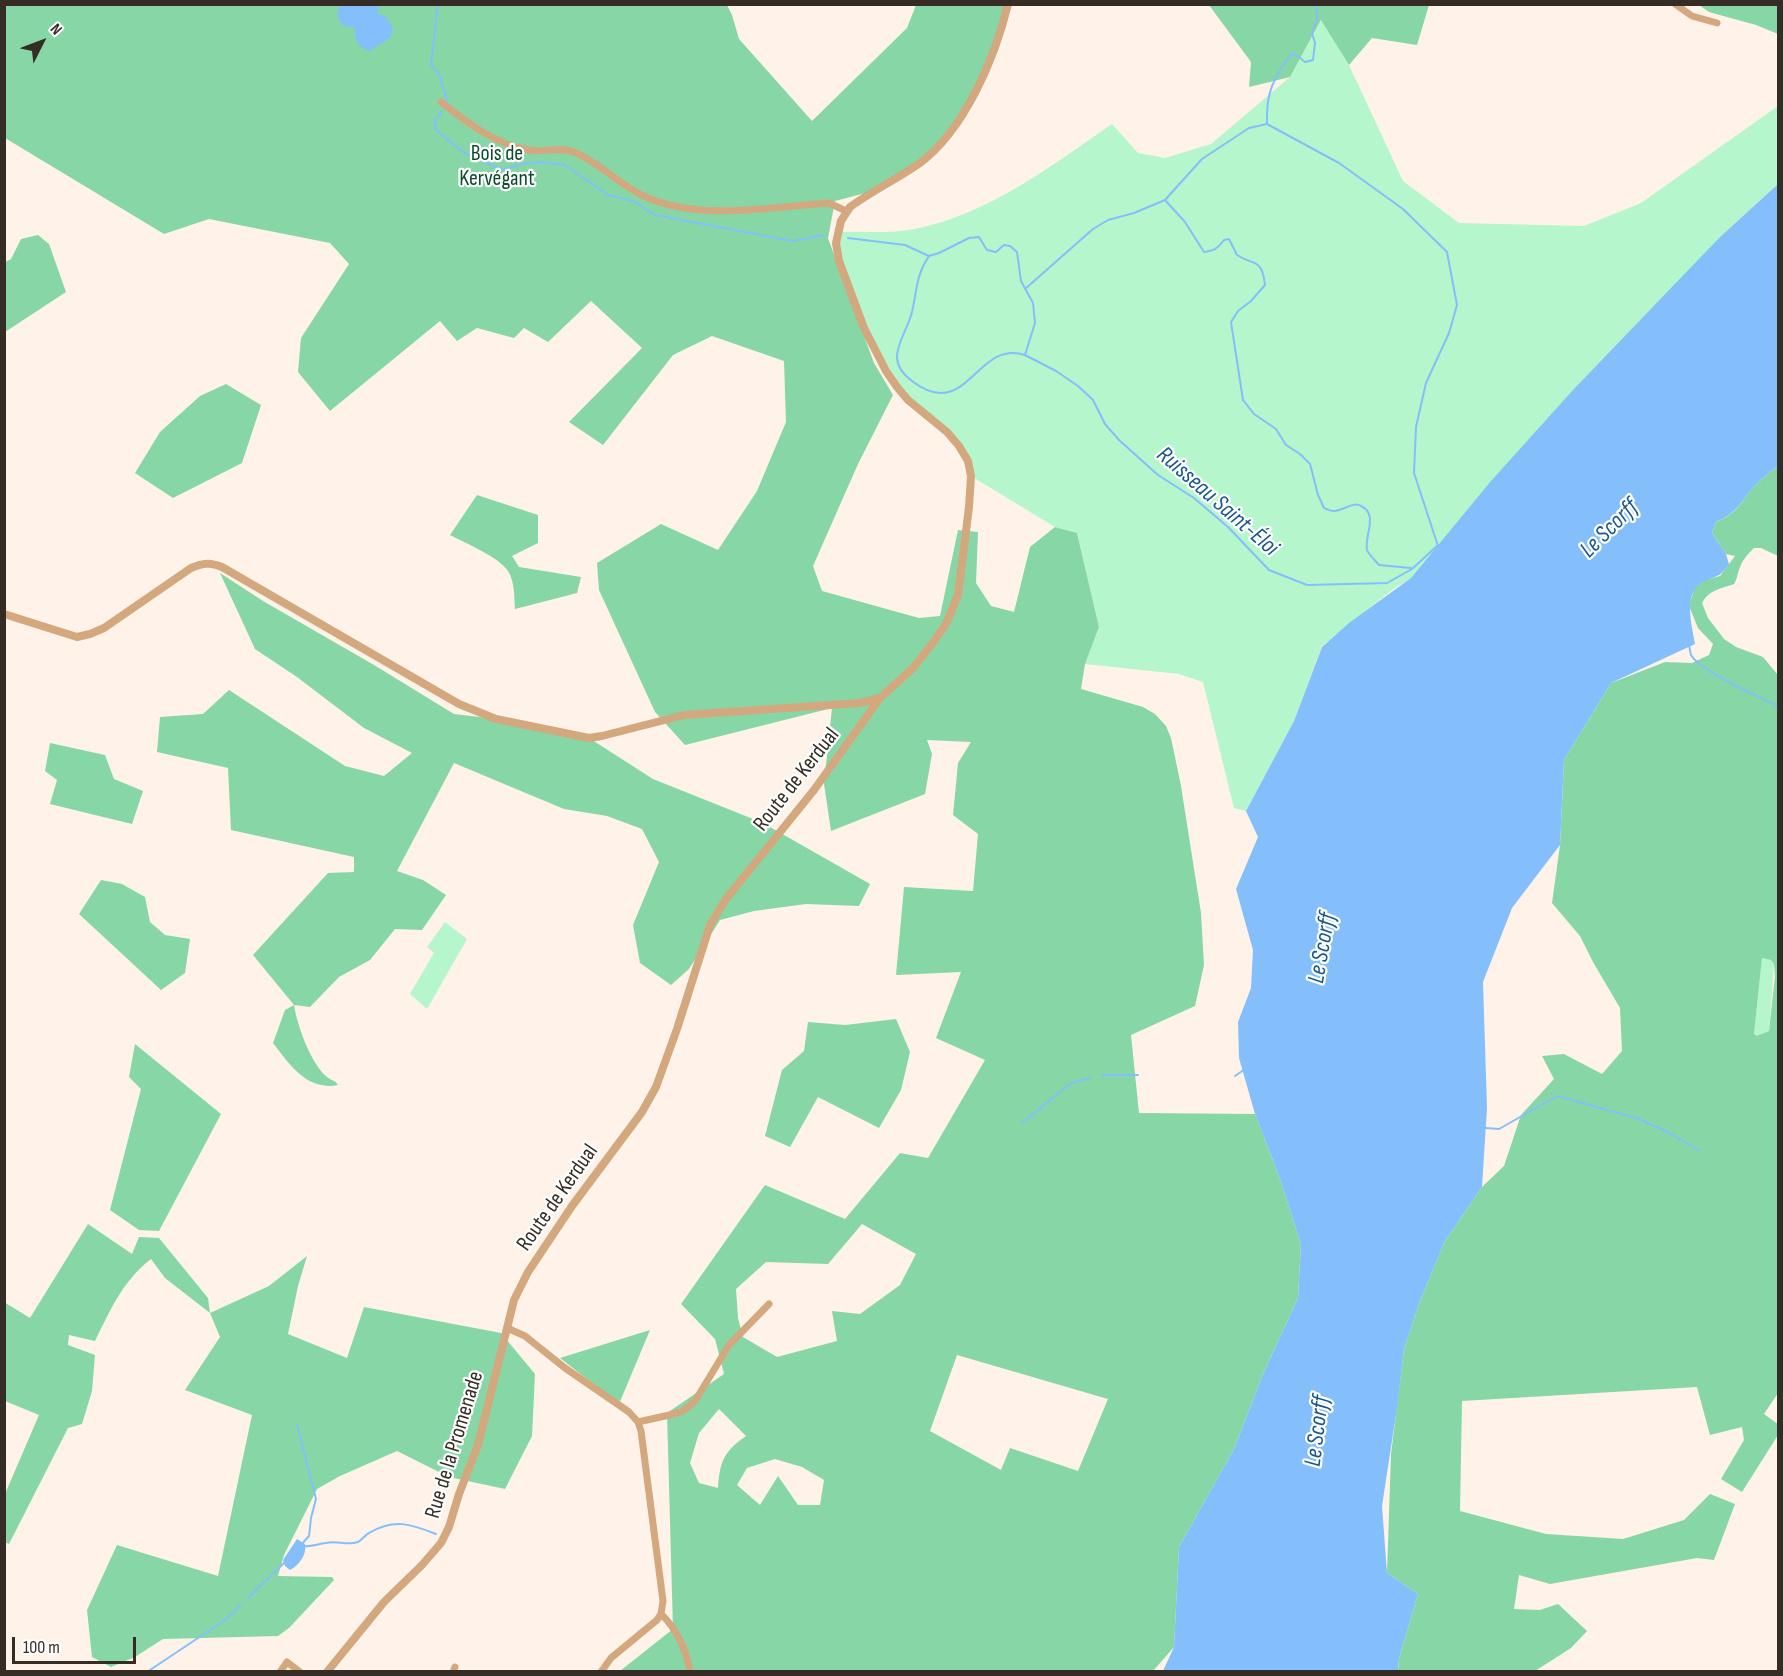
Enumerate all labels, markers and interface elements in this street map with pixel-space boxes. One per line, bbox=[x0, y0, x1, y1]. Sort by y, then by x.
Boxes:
north arrow bbox=[12, 12, 72, 72]
text: N bbox=[46, 20, 66, 39]
park label: Bois de Kervégant bbox=[459, 141, 535, 192]
water label: Ruisseau Saint-Éloi bbox=[1150, 441, 1284, 563]
water label: Le Scorff bbox=[1575, 494, 1645, 564]
street label: Route de Kerdual bbox=[748, 723, 846, 837]
water label: Le Scorff bbox=[1303, 910, 1343, 986]
street label: Route de Kerdual bbox=[512, 1140, 604, 1256]
street label: Rue de la Promenade bbox=[420, 1368, 490, 1522]
water label: Le Scorff bbox=[1299, 1394, 1337, 1468]
scale bar bbox=[15, 1625, 140, 1663]
text: 100 m bbox=[23, 1637, 60, 1658]

